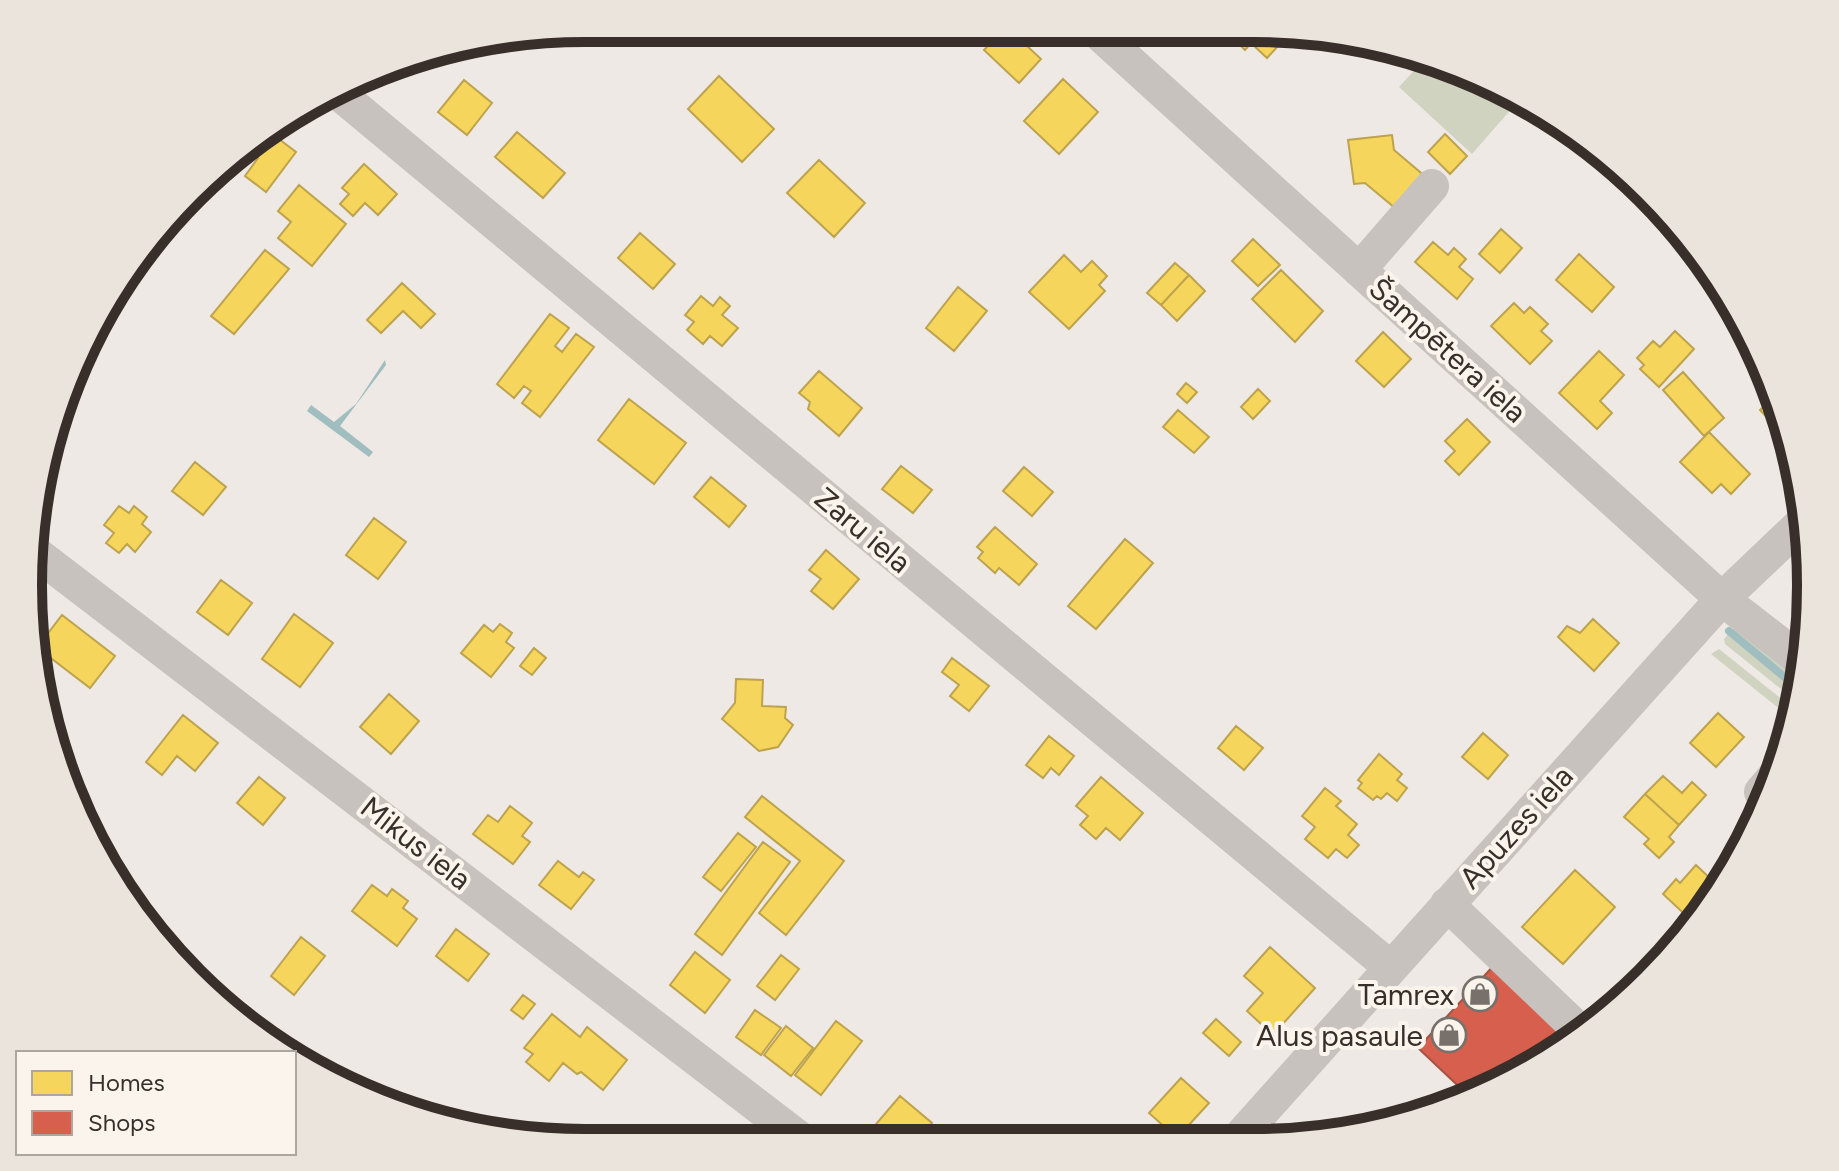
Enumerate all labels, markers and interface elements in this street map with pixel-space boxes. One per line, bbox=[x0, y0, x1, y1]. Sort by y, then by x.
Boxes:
street label: Šampētera iela bbox=[1362, 270, 1534, 430]
street label: Zaru iela bbox=[807, 479, 919, 581]
street label: Apuzes iela bbox=[1451, 758, 1581, 896]
street label: Mikus iela bbox=[353, 788, 479, 898]
shop icon: Tamrex bbox=[1461, 975, 1499, 1013]
place label: Tamrex bbox=[1358, 976, 1454, 1013]
shop icon: Alus pasaule bbox=[1430, 1016, 1468, 1054]
place label: Alus pasaule bbox=[1256, 1017, 1423, 1054]
legend bbox=[16, 1051, 296, 1155]
text: Homes bbox=[88, 1068, 165, 1097]
text: Shops bbox=[88, 1108, 155, 1137]

